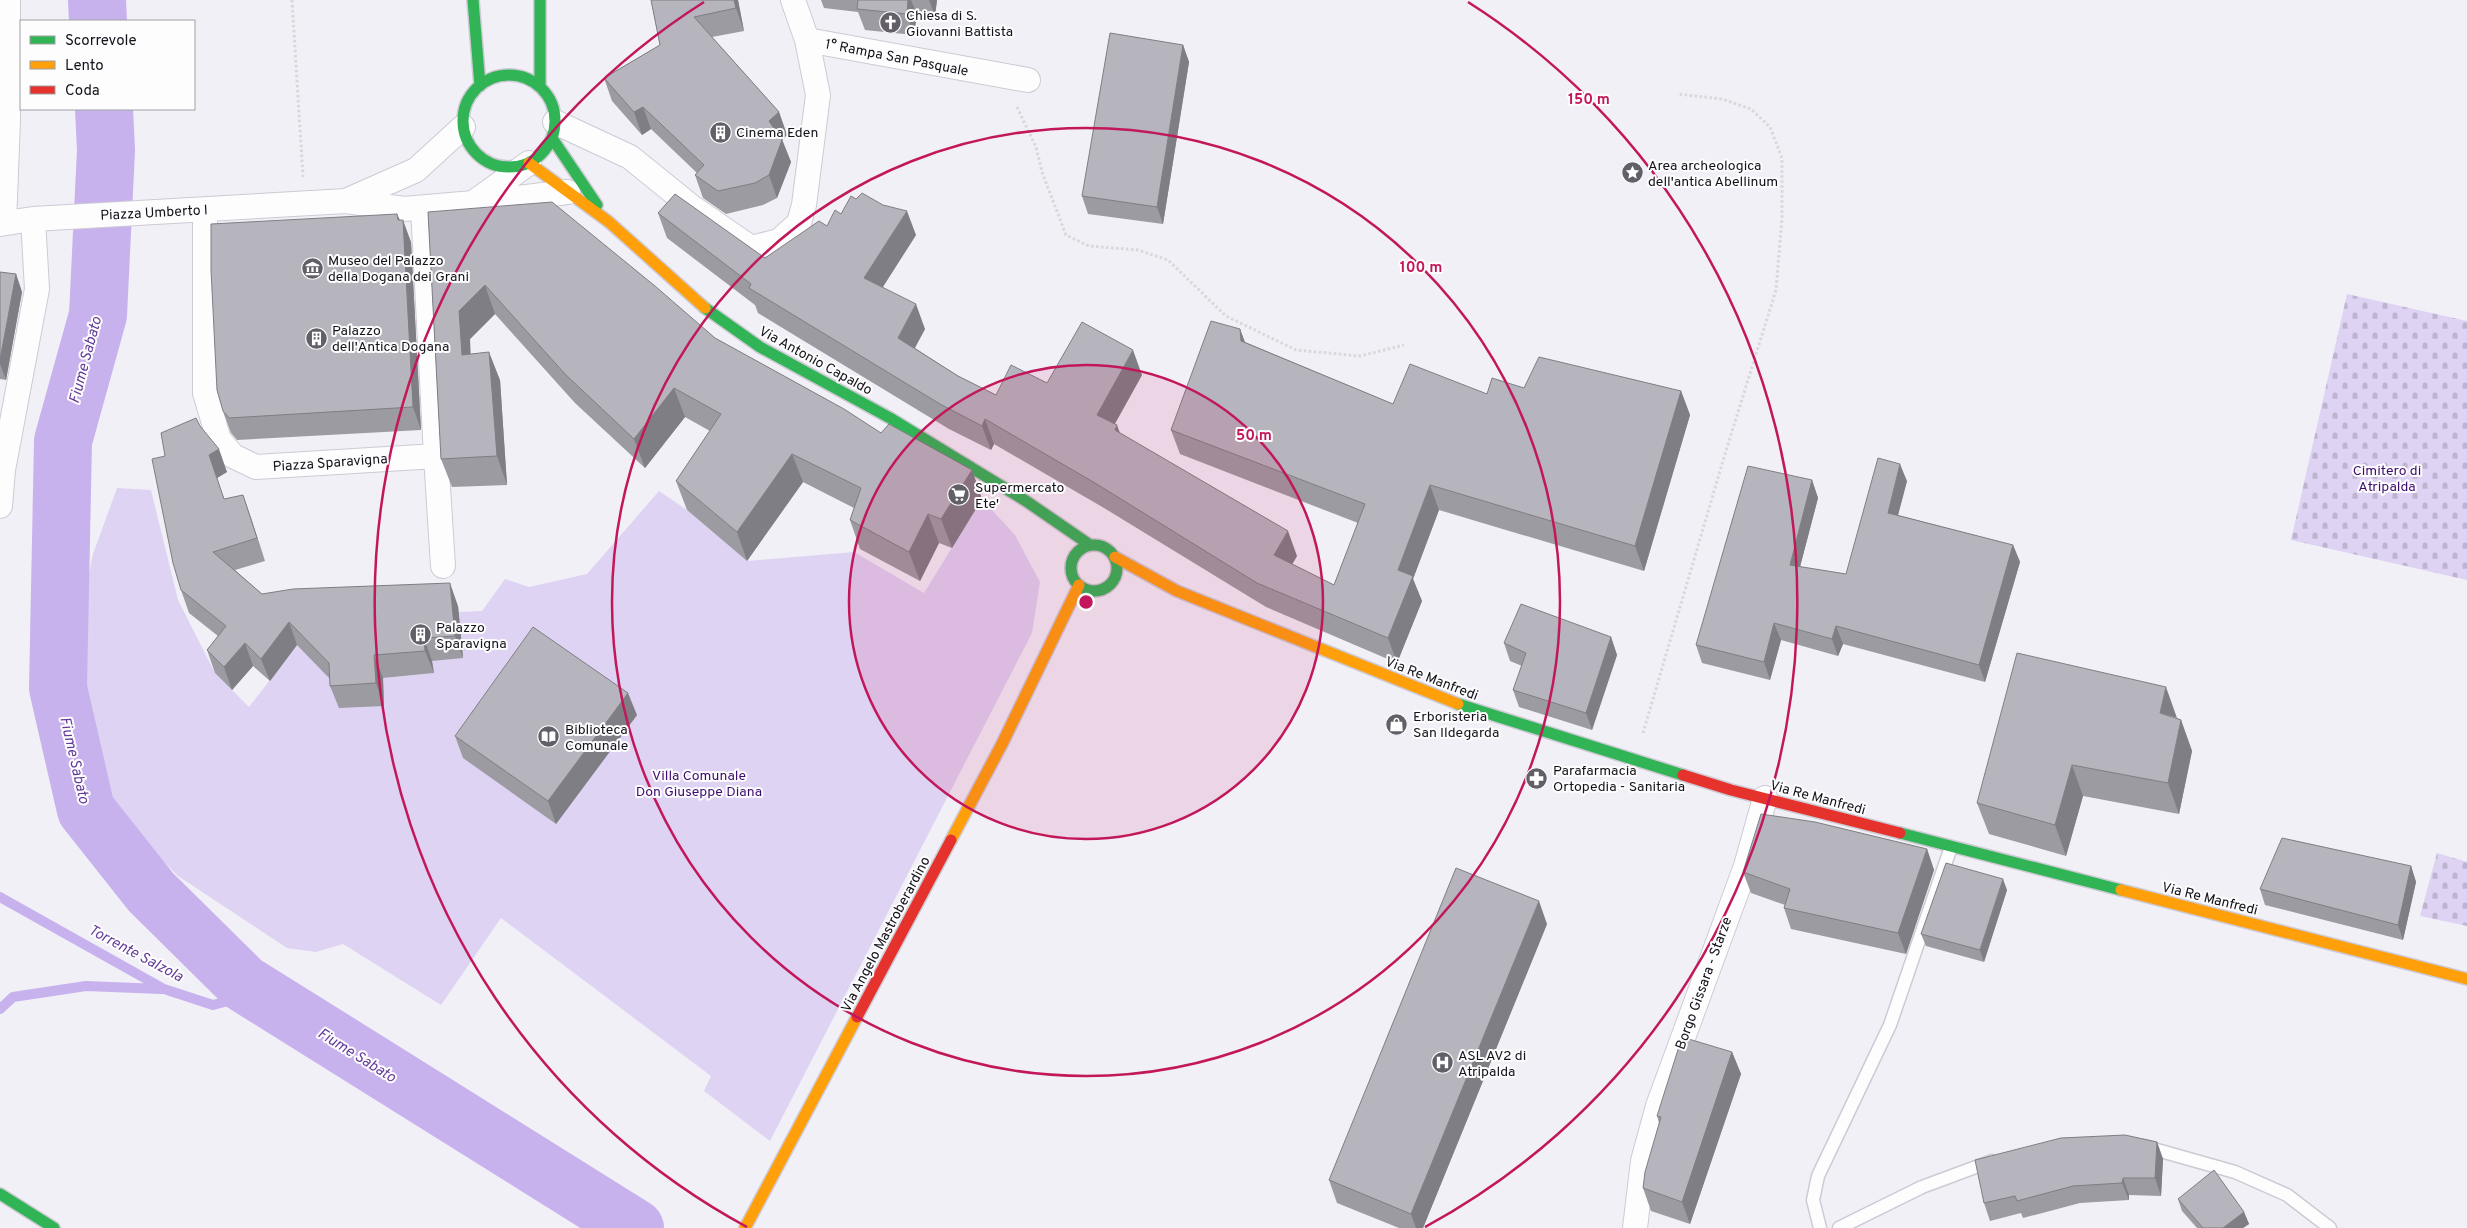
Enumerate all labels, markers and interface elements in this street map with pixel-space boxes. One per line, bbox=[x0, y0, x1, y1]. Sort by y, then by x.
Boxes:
place label: Chiesa di S. Giovanni Battista bbox=[906, 8, 1013, 41]
church icon: Chiesa di S. Giovanni Battista bbox=[878, 11, 902, 35]
legend bbox=[20, 20, 195, 110]
text: Scorrevole bbox=[65, 32, 137, 51]
street label: 1° Rampa San Pasquale bbox=[824, 36, 970, 81]
text: Lento bbox=[65, 57, 104, 76]
text: Coda bbox=[65, 82, 100, 101]
text: 150 m bbox=[1568, 91, 1610, 110]
building icon: Cinema Eden bbox=[708, 120, 732, 144]
place label: Cinema Eden bbox=[736, 125, 818, 142]
place label: Area archeologica dell'antica Abellinum bbox=[1648, 158, 1778, 191]
place icon: Area archeologica dell'antica Abellinum bbox=[1620, 161, 1644, 185]
street label: Piazza Umberto I bbox=[100, 202, 208, 225]
place label: Museo del Palazzo della Dogana dei Grani bbox=[328, 253, 469, 286]
museum icon: Museo del Palazzo della Dogana dei Grani bbox=[300, 256, 324, 280]
text: 100 m bbox=[1400, 259, 1442, 278]
water label: Fiume Sabato bbox=[66, 315, 107, 406]
place label: Palazzo dell'Antica Dogana bbox=[332, 323, 449, 356]
street label: Via Antonio Capaldo bbox=[756, 323, 875, 400]
building icon: Palazzo dell'Antica Dogana bbox=[304, 326, 328, 350]
text: 50 m bbox=[1236, 427, 1272, 446]
street label: Piazza Sparavigna bbox=[272, 451, 388, 476]
park label: Cimitero di Atripalda bbox=[2353, 463, 2421, 496]
place label: Supermercato Ete' bbox=[975, 480, 1065, 513]
supermarket icon: Supermercato Ete' bbox=[947, 483, 971, 507]
centre of rings bbox=[1077, 593, 1095, 611]
place label: Palazzo Sparavigna bbox=[436, 620, 507, 653]
building icon: Palazzo Sparavigna bbox=[408, 623, 432, 647]
street label: Via Re Manfredi bbox=[1383, 654, 1480, 705]
place label: Erboristeria San Ildegarda bbox=[1413, 709, 1499, 742]
shop icon: Erboristeria San Ildegarda bbox=[1385, 712, 1409, 736]
water label: Fiume Sabato bbox=[54, 715, 93, 806]
place label: Biblioteca Comunale bbox=[565, 722, 628, 755]
library icon: Biblioteca Comunale bbox=[537, 725, 561, 749]
place label: Parafarmacia Ortopedia - Sanitaria bbox=[1553, 763, 1685, 796]
pharmacy icon: Parafarmacia Ortopedia - Sanitaria bbox=[1525, 766, 1549, 790]
park label: Villa Comunale Don Giuseppe Diana bbox=[636, 768, 762, 801]
street label: Via Re Manfredi bbox=[1768, 778, 1867, 819]
street label: Via Angelo Mastroberardino bbox=[838, 854, 935, 1015]
street label: Via Re Manfredi bbox=[2160, 879, 2259, 920]
street label: Borgo Gissara - Starze bbox=[1672, 915, 1736, 1052]
water label: Torrente Salzola bbox=[85, 921, 186, 987]
water label: Fiume Sabato bbox=[314, 1025, 399, 1088]
place label: ASL AV2 di Atripalda bbox=[1458, 1048, 1526, 1081]
hospital icon: ASL AV2 di Atripalda bbox=[1430, 1051, 1454, 1075]

